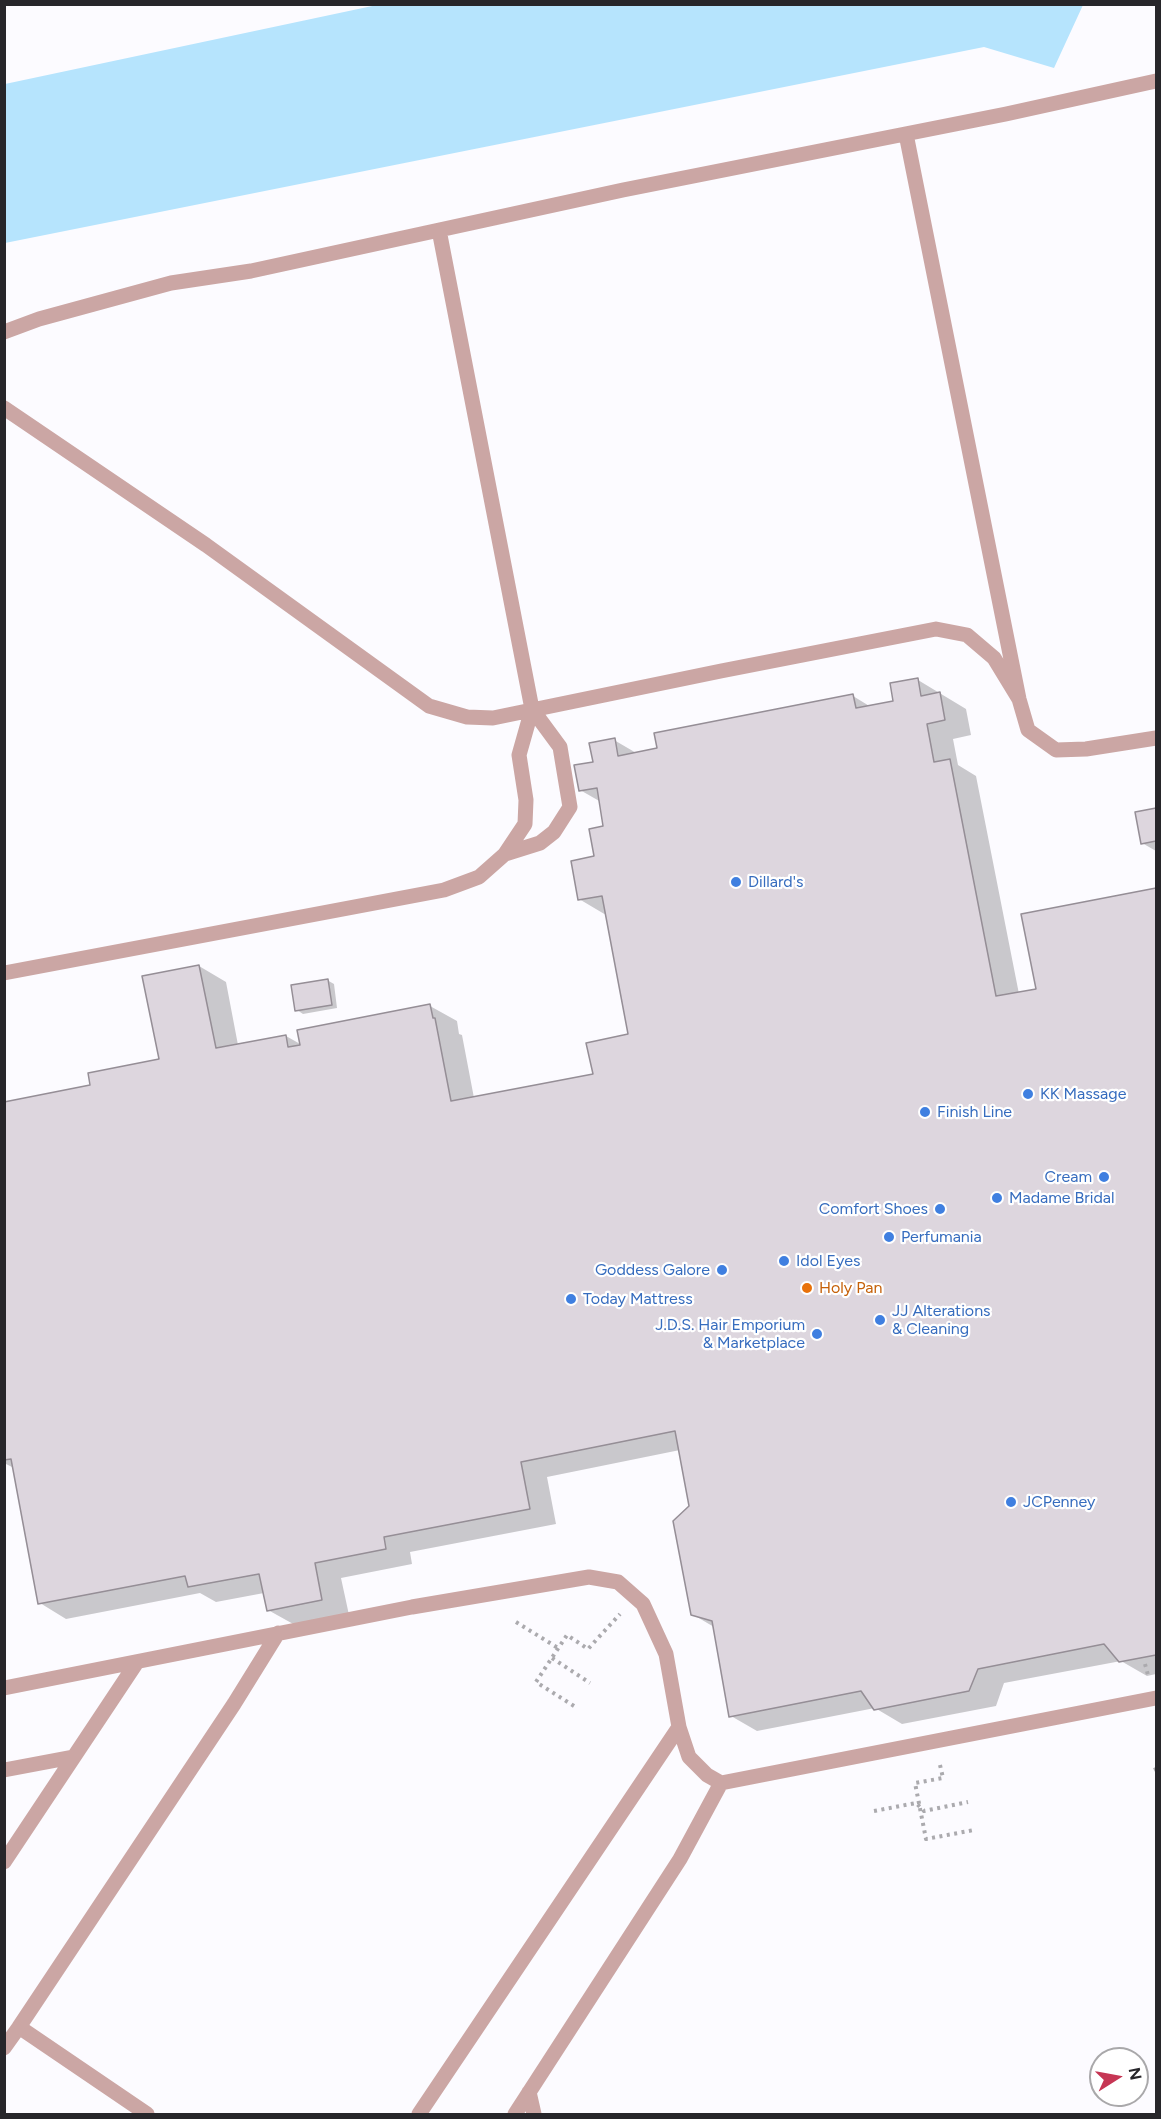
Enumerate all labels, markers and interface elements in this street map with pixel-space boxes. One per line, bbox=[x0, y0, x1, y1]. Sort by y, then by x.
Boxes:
place label: Dillard's bbox=[748, 872, 803, 892]
marker: Dillard's bbox=[729, 875, 743, 889]
place label: KK Massage bbox=[1040, 1084, 1126, 1104]
marker: KK Massage bbox=[1021, 1087, 1035, 1101]
place label: Finish Line bbox=[937, 1102, 1012, 1122]
marker: Finish Line bbox=[918, 1105, 932, 1119]
place label: Cream bbox=[1045, 1167, 1092, 1187]
marker: Cream bbox=[1097, 1170, 1111, 1184]
place label: Madame Bridal bbox=[1009, 1188, 1114, 1208]
marker: Madame Bridal bbox=[990, 1191, 1004, 1205]
place label: Comfort Shoes bbox=[819, 1199, 928, 1219]
marker: Comfort Shoes bbox=[933, 1202, 947, 1216]
place label: Perfumania bbox=[901, 1227, 982, 1247]
marker: Perfumania bbox=[882, 1230, 896, 1244]
place label: Idol Eyes bbox=[796, 1251, 860, 1271]
marker: Idol Eyes bbox=[777, 1254, 791, 1268]
place label: Goddess Galore bbox=[595, 1260, 710, 1280]
marker: Goddess Galore bbox=[715, 1263, 729, 1277]
place label: Holy Pan bbox=[819, 1278, 882, 1298]
marker: Holy Pan bbox=[800, 1281, 814, 1295]
place label: Today Mattress bbox=[583, 1289, 693, 1309]
marker: Today Mattress bbox=[564, 1292, 578, 1306]
place label: JJ Alterations & Cleaning bbox=[892, 1301, 991, 1339]
marker: JJ Alterations & Cleaning bbox=[873, 1313, 887, 1327]
place label: J.D.S. Hair Emporium & Marketplace bbox=[655, 1315, 805, 1353]
marker: J.D.S. Hair Emporium & Marketplace bbox=[810, 1327, 824, 1341]
place label: JCPenney bbox=[1023, 1492, 1095, 1512]
marker: JCPenney bbox=[1004, 1495, 1018, 1509]
north arrow bbox=[1089, 2047, 1149, 2107]
text: N bbox=[1125, 2066, 1146, 2082]

